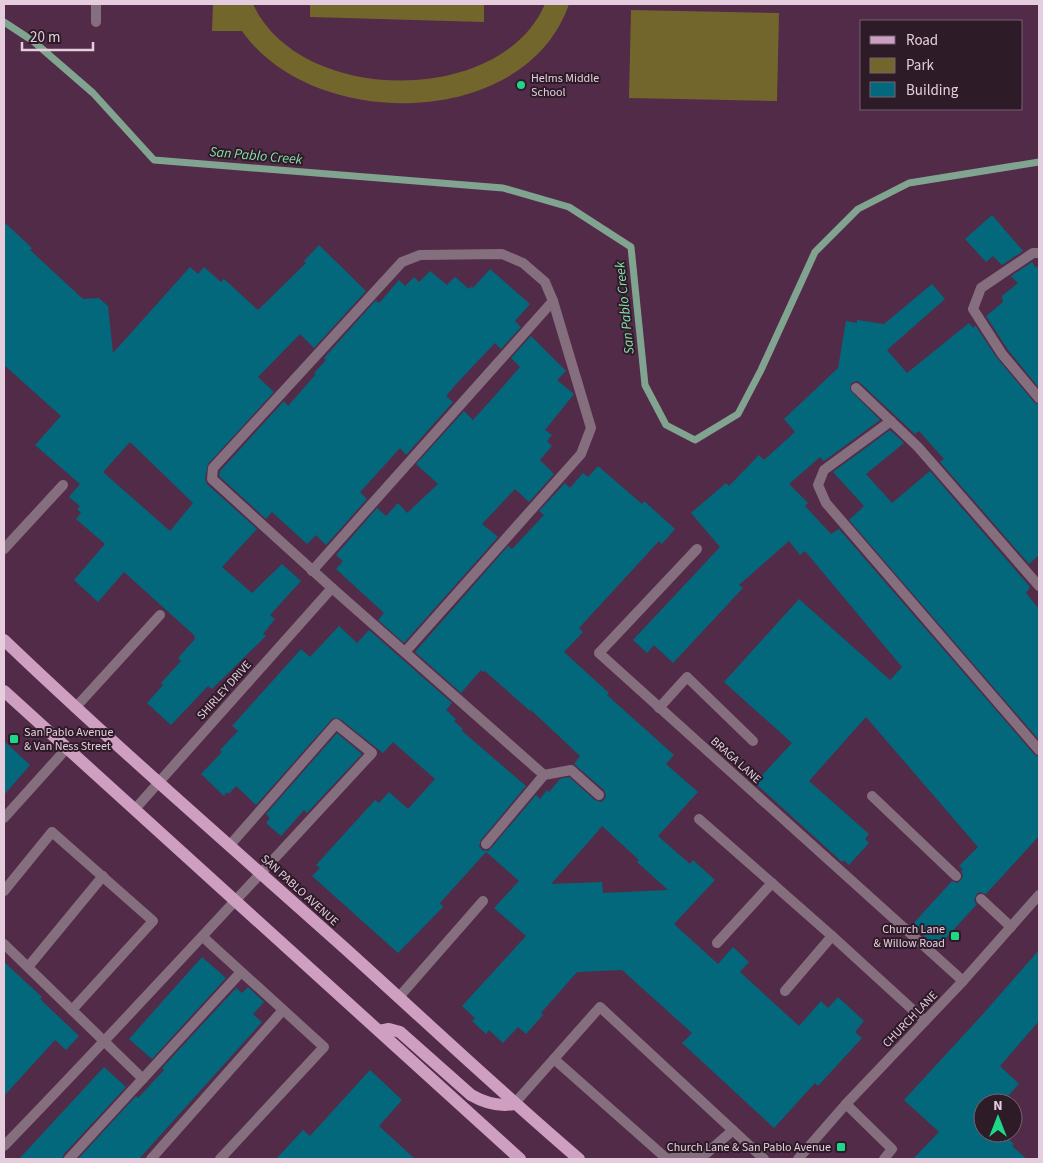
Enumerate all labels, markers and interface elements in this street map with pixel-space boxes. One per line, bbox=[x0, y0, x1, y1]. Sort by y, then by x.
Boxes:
scale bar bbox=[22, 20, 94, 52]
legend bbox=[860, 20, 1023, 110]
text: 20 m bbox=[30, 27, 60, 48]
text: Road bbox=[906, 30, 938, 51]
text: Park bbox=[906, 55, 935, 76]
place label: Helms Middle School bbox=[531, 70, 599, 101]
marker: Helms Middle School bbox=[515, 79, 527, 91]
text: Building bbox=[906, 80, 959, 101]
water label: San Pablo Creek bbox=[209, 142, 304, 170]
water label: San Pablo Creek bbox=[610, 260, 640, 355]
street label: SHIRLEY DRIVE bbox=[193, 657, 256, 724]
place label: San Pablo Avenue & Van Ness Street bbox=[24, 724, 113, 755]
marker: San Pablo Avenue & Van Ness Street bbox=[8, 733, 20, 745]
street label: BRAGA LANE bbox=[707, 733, 765, 788]
street label: SAN PABLO AVENUE bbox=[257, 851, 342, 930]
place label: Church Lane & Willow Road bbox=[874, 921, 945, 952]
marker: Church Lane & Willow Road bbox=[949, 930, 961, 942]
street label: CHURCH LANE bbox=[879, 987, 942, 1051]
north arrow bbox=[973, 1093, 1023, 1143]
text: N bbox=[993, 1096, 1003, 1116]
place label: Church Lane & San Pablo Avenue bbox=[667, 1139, 831, 1156]
marker: Church Lane & San Pablo Avenue bbox=[835, 1141, 847, 1153]

